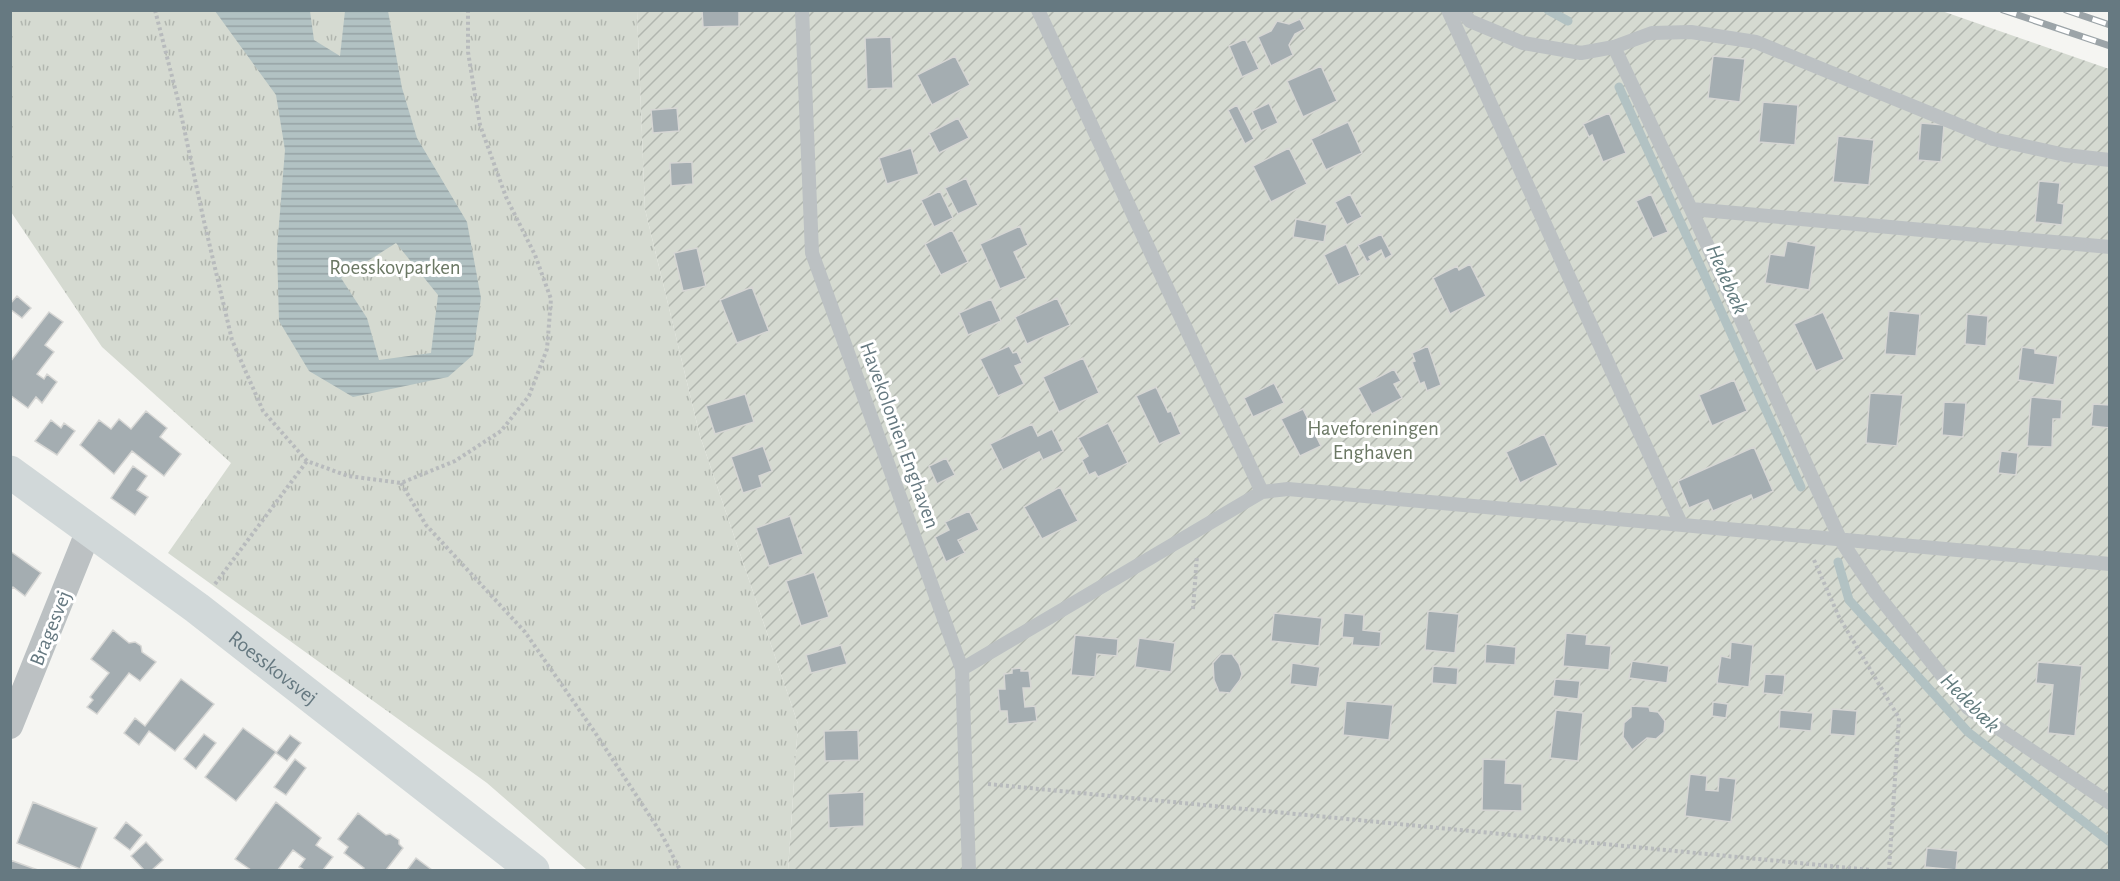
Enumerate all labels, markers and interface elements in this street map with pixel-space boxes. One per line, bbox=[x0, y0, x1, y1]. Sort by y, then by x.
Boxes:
water label: Hedebæk bbox=[1702, 241, 1752, 318]
park label: Roesskovparken bbox=[329, 257, 461, 278]
street label: Havekolonien Enghaven bbox=[856, 339, 943, 531]
park label: Haveforeningen Enghaven bbox=[1307, 418, 1439, 463]
street label: Bragesvej bbox=[26, 588, 75, 669]
street label: Roesskovsvej bbox=[225, 627, 321, 709]
water label: Hedebæk bbox=[1936, 669, 2004, 737]

